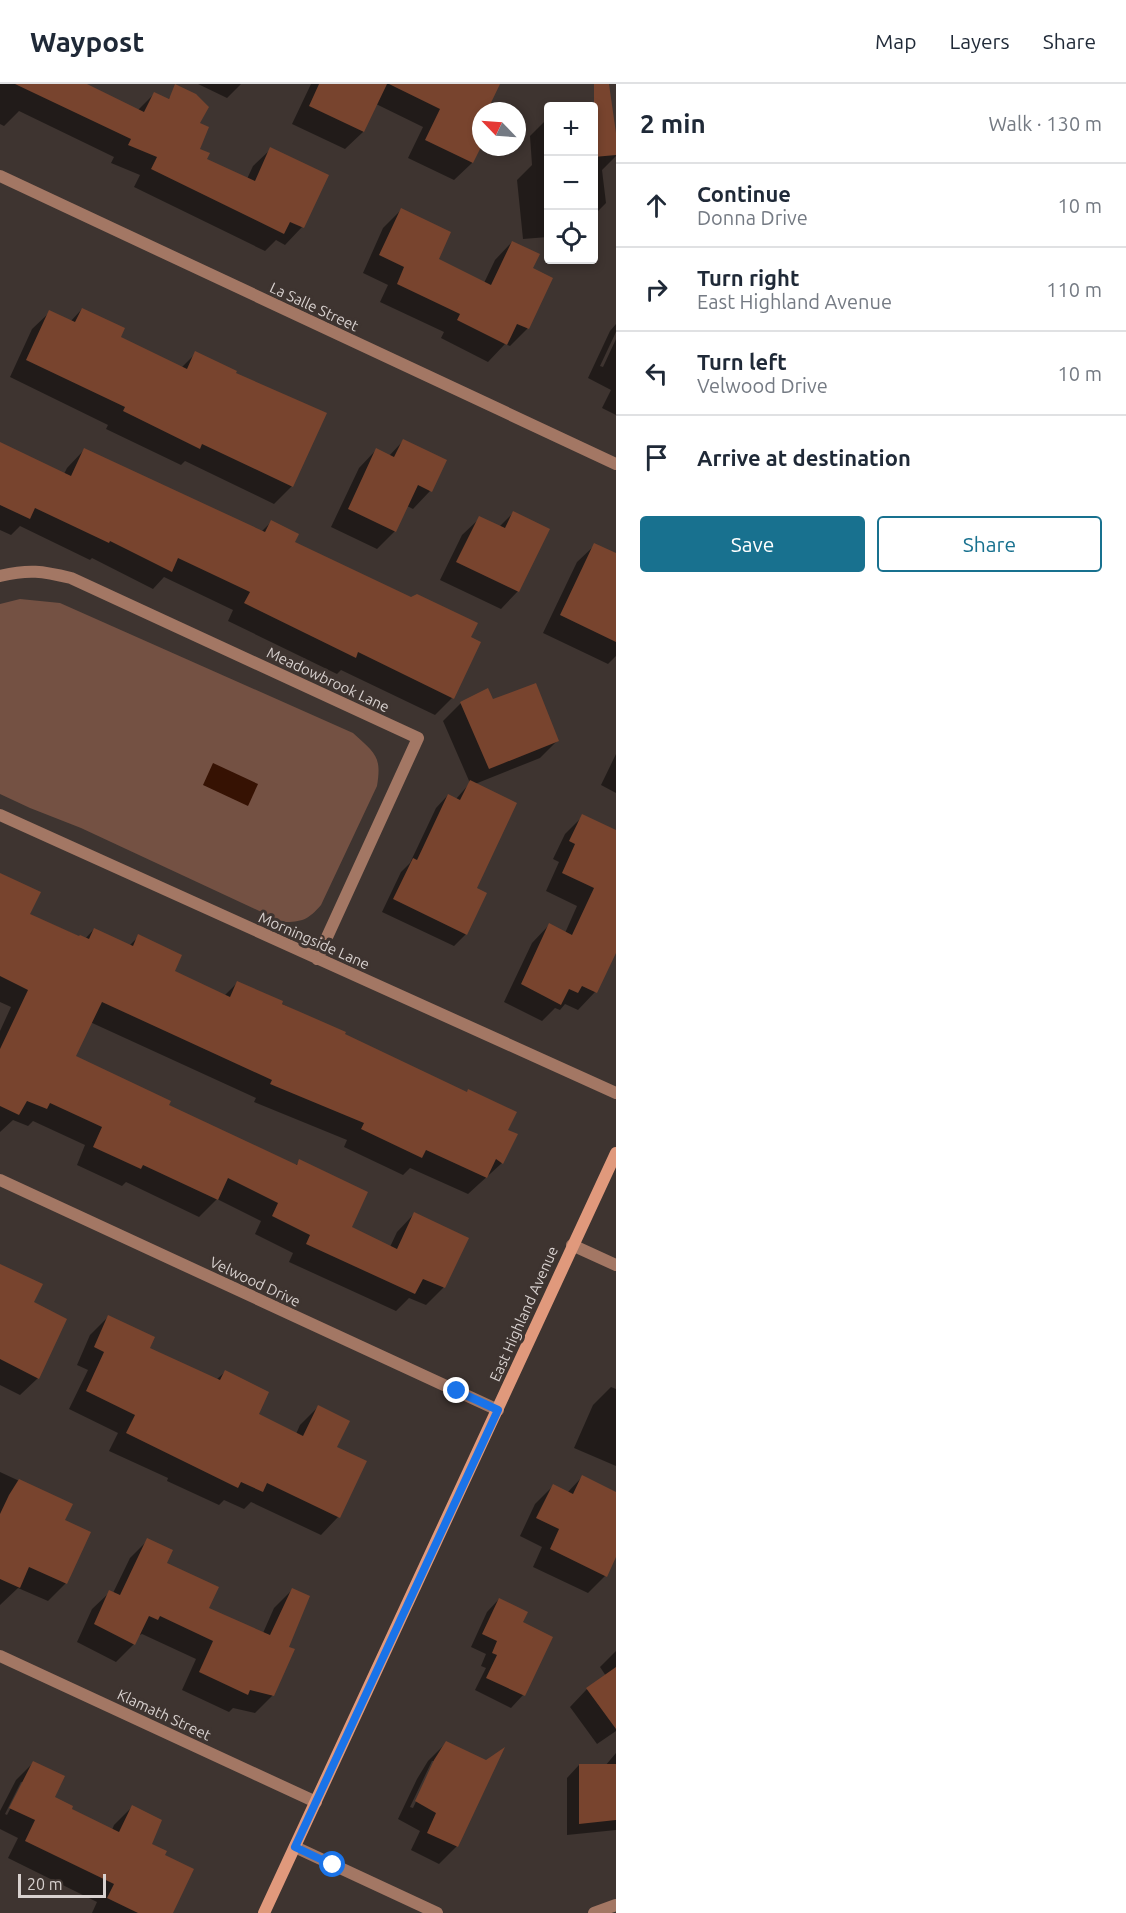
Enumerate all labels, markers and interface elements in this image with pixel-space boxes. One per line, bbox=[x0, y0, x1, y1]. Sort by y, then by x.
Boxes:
text: Waypost bbox=[30, 26, 144, 57]
text: Map bbox=[875, 29, 916, 53]
text: Layers bbox=[949, 29, 1010, 53]
text: Share bbox=[1043, 29, 1096, 53]
north arrow bbox=[472, 102, 526, 156]
map controls bbox=[544, 102, 598, 264]
button: + bbox=[544, 102, 598, 156]
text: 2 min bbox=[640, 109, 706, 138]
text: Walk · 130 m bbox=[989, 112, 1102, 135]
button: − bbox=[544, 156, 598, 210]
text: Continue bbox=[697, 181, 791, 206]
icon: ahead bbox=[640, 189, 673, 222]
text: 10 m bbox=[1058, 194, 1102, 217]
text: Donna Drive bbox=[697, 206, 808, 229]
button: locate bbox=[544, 210, 598, 264]
text: Turn right bbox=[697, 265, 799, 290]
icon: right bbox=[640, 273, 673, 306]
text: 110 m bbox=[1046, 278, 1102, 301]
street label: La Salle Street bbox=[267, 279, 361, 335]
text: East Highland Avenue bbox=[697, 290, 892, 313]
text: Turn left bbox=[697, 349, 787, 374]
icon: left bbox=[640, 357, 673, 390]
text: 10 m bbox=[1058, 362, 1102, 385]
text: Velwood Drive bbox=[697, 374, 828, 397]
icon: arrive bbox=[640, 441, 673, 474]
text: Arrive at destination bbox=[697, 445, 911, 470]
button: Save bbox=[640, 516, 865, 572]
button: Share bbox=[877, 516, 1102, 572]
street label: Meadowbrook Lane bbox=[264, 644, 392, 715]
street label: Morningside Lane bbox=[256, 908, 372, 973]
street label: East Highland Avenue bbox=[486, 1244, 561, 1384]
street label: Velwood Drive bbox=[207, 1253, 303, 1310]
route end bbox=[443, 1377, 469, 1403]
street label: Klamath Street bbox=[115, 1685, 214, 1744]
route start bbox=[319, 1851, 345, 1877]
scale bar bbox=[18, 1871, 106, 1898]
text: 20 m bbox=[27, 1875, 63, 1893]

